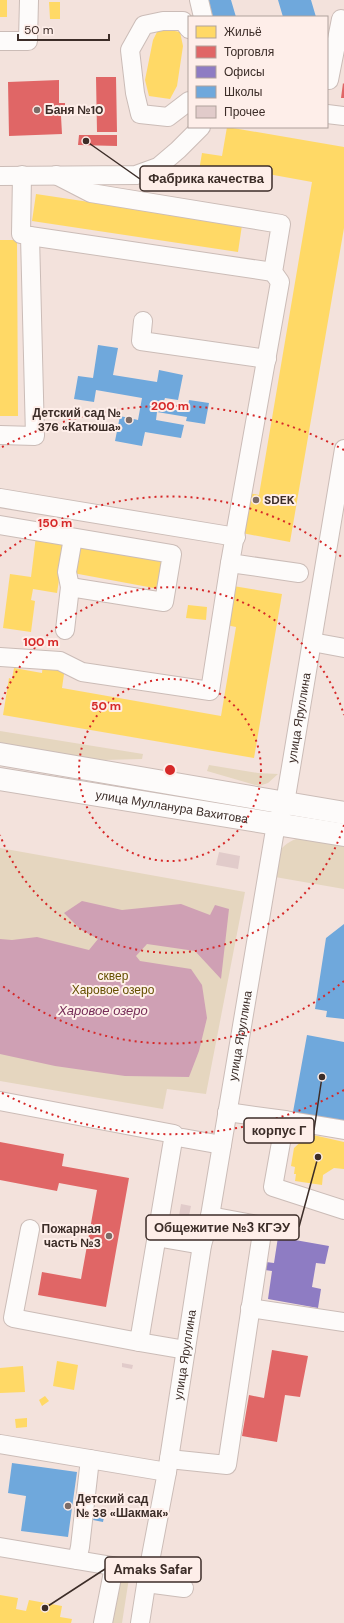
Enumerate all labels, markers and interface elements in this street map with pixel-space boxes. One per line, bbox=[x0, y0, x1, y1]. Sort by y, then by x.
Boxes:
scale bar bbox=[18, 16, 109, 42]
legend bbox=[188, 16, 328, 128]
text: 50 m bbox=[24, 22, 53, 38]
text: Жильё bbox=[224, 24, 262, 40]
text: Торговля bbox=[224, 44, 274, 60]
text: Офисы bbox=[224, 64, 265, 80]
text: Школы bbox=[224, 84, 262, 100]
place label: Баня №10 bbox=[45, 102, 104, 118]
text: Прочее bbox=[224, 104, 266, 120]
marker: Баня №10 bbox=[32, 105, 42, 115]
callout: Фабрика качества bbox=[140, 166, 272, 191]
text: Фабрика качества bbox=[148, 170, 265, 187]
text: 200 m bbox=[151, 398, 189, 414]
place label: Детский сад № 376 «Катюша» bbox=[33, 405, 121, 435]
marker: Детский сад № 376 «Катюша» bbox=[124, 415, 134, 425]
place label: SDEK bbox=[264, 492, 295, 508]
marker: SDEK bbox=[251, 495, 261, 505]
text: 150 m bbox=[38, 515, 72, 531]
text: 100 m bbox=[23, 634, 59, 650]
street label: улица Яруллина bbox=[284, 671, 315, 764]
text: 50 m bbox=[91, 698, 121, 714]
centre of rings bbox=[163, 763, 177, 777]
street label: улица Мулланура Вахитова bbox=[94, 787, 250, 827]
park label: сквер Харовое озеро bbox=[72, 968, 155, 998]
street label: улица Яруллина bbox=[225, 989, 256, 1082]
water label: Харовое озеро bbox=[57, 1002, 148, 1019]
callout: корпус Г bbox=[244, 1118, 314, 1143]
text: корпус Г bbox=[252, 1122, 307, 1139]
callout: Общежитие №3 КГЭУ bbox=[146, 1215, 299, 1240]
text: Общежитие №3 КГЭУ bbox=[154, 1219, 291, 1236]
place label: Пожарная часть №3 bbox=[42, 1221, 101, 1251]
marker: Пожарная часть №3 bbox=[104, 1231, 114, 1241]
street label: улица Яруллина bbox=[170, 1308, 200, 1401]
place label: Детский сад № 38 «Шакмак» bbox=[76, 1491, 168, 1521]
marker: Детский сад № 38 «Шакмак» bbox=[63, 1501, 73, 1511]
callout: Amaks Safar bbox=[105, 1557, 201, 1582]
text: Amaks Safar bbox=[113, 1561, 193, 1578]

